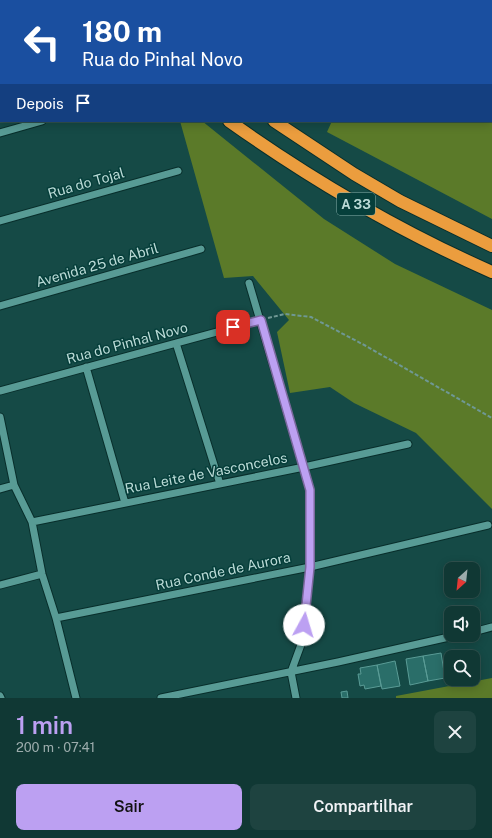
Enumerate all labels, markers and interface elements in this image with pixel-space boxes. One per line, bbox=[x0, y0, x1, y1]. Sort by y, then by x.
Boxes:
text: 180 m bbox=[82, 15, 162, 48]
icon: left bbox=[16, 16, 68, 68]
text: Rua do Pinhal Novo bbox=[82, 49, 243, 70]
icon: arrive bbox=[72, 92, 94, 114]
text: Depois bbox=[16, 95, 64, 112]
street label: Rua do Tojal bbox=[46, 164, 126, 202]
road number: A 33 bbox=[337, 193, 375, 215]
street label: Avenida 25 de Abril bbox=[34, 240, 160, 290]
pin bbox=[216, 310, 250, 344]
icon: arrive bbox=[222, 316, 244, 338]
street label: Rua do Pinhal Novo bbox=[65, 319, 190, 367]
street label: Rua Leite de Vasconcelos bbox=[124, 449, 288, 497]
street label: Rua Conde de Aurora bbox=[154, 549, 292, 593]
north arrow bbox=[444, 562, 480, 598]
map controls bbox=[444, 562, 480, 686]
position arrow bbox=[283, 604, 325, 646]
button: sound bbox=[444, 606, 480, 642]
button: search bbox=[444, 650, 480, 686]
text: 1 min bbox=[16, 711, 73, 739]
button: close bbox=[434, 711, 476, 753]
text: 200 m · 07:41 bbox=[16, 740, 95, 755]
button: Sair bbox=[16, 784, 242, 830]
button: Compartilhar bbox=[250, 784, 476, 830]

